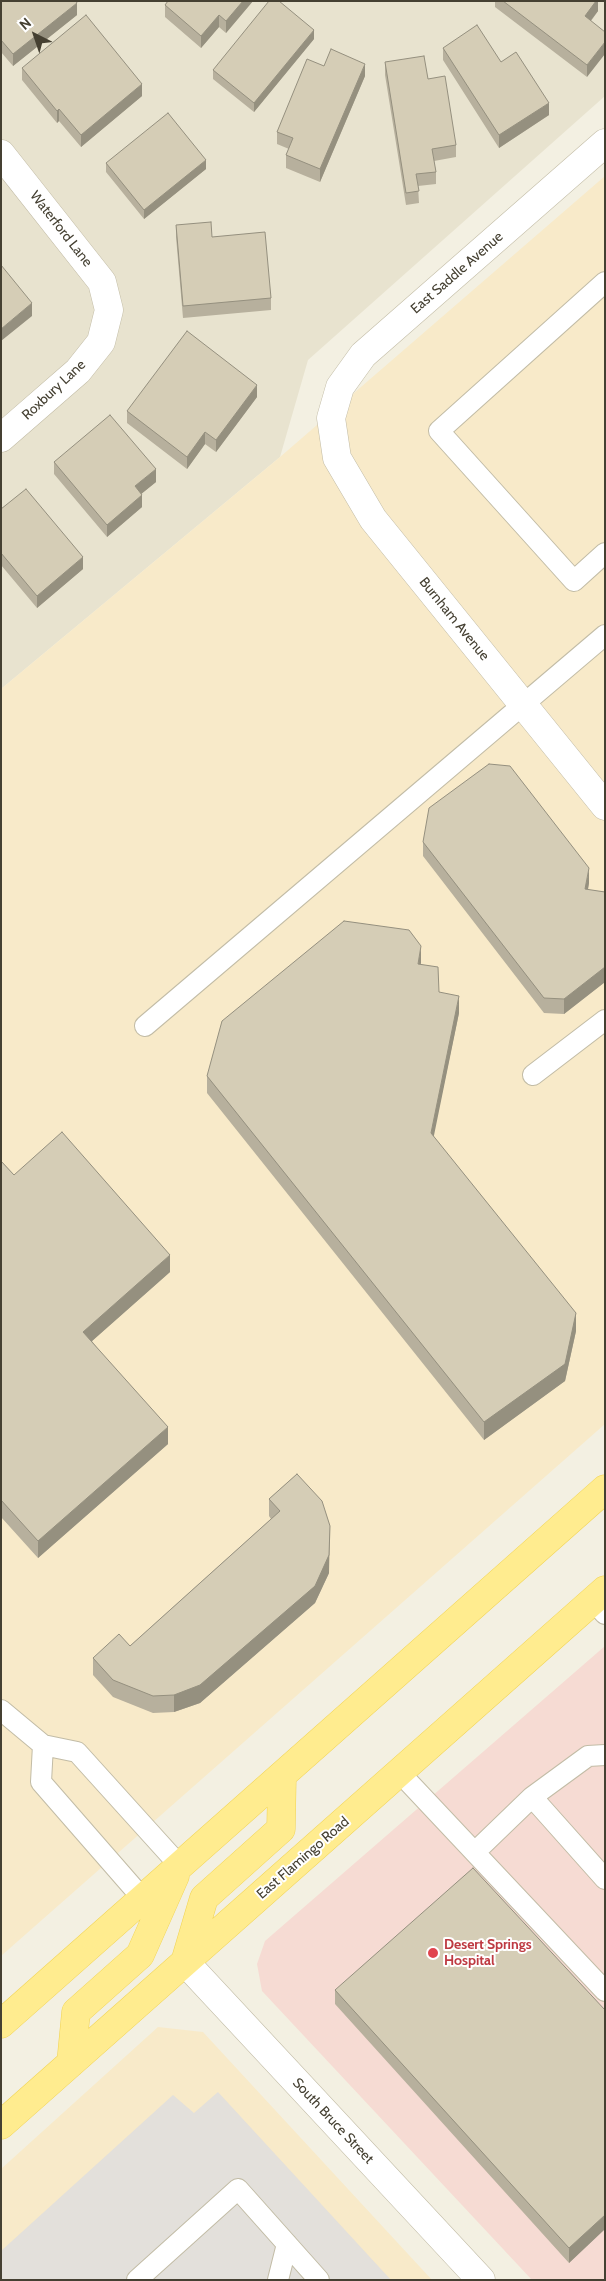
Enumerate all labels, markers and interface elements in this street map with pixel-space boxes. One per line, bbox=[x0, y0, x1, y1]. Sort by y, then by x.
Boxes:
north arrow bbox=[10, 10, 60, 60]
text: N bbox=[16, 14, 35, 34]
street label: Waterford Lane bbox=[26, 188, 96, 270]
street label: East Saddle Avenue bbox=[408, 228, 506, 318]
street label: Roxbury Lane bbox=[19, 356, 89, 424]
street label: Burnham Avenue bbox=[415, 574, 493, 664]
street label: East Flamingo Road bbox=[253, 1813, 353, 1903]
place label: Desert Springs Hospital bbox=[444, 1937, 532, 1970]
marker: Desert Springs Hospital bbox=[426, 1946, 440, 1960]
street label: South Bruce Street bbox=[289, 2075, 377, 2167]

